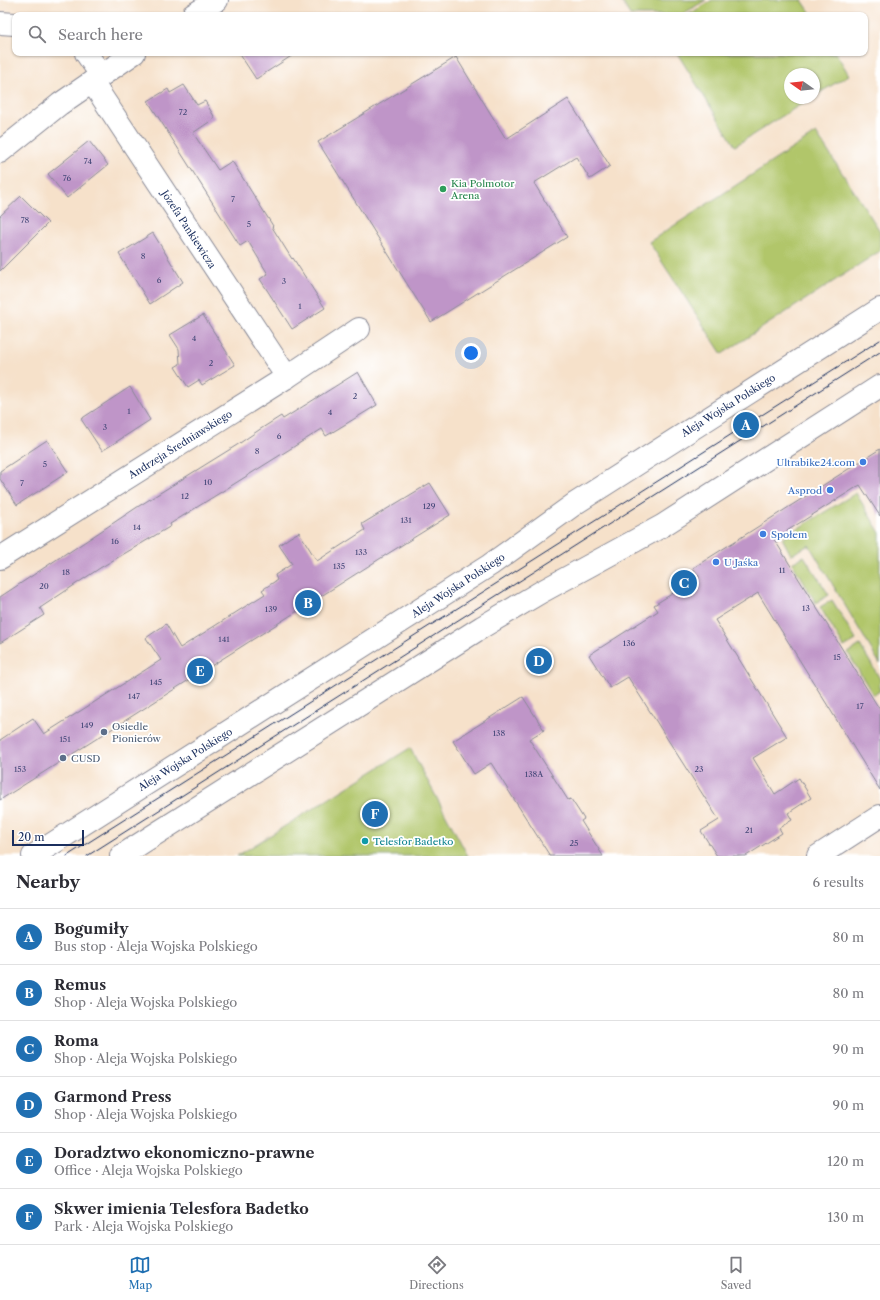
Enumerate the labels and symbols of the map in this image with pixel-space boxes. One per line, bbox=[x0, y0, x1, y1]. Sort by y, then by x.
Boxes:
north arrow bbox=[784, 68, 820, 104]
house number: 72 bbox=[179, 107, 188, 117]
house number: 74 bbox=[84, 156, 93, 166]
house number: 76 bbox=[63, 173, 72, 183]
place label: Kia Polmotor Arena bbox=[450, 177, 515, 202]
marker: Kia Polmotor Arena bbox=[438, 184, 448, 194]
street label: Józefa Pankiewicza bbox=[157, 186, 219, 272]
house number: 7 bbox=[231, 194, 235, 204]
house number: 78 bbox=[21, 215, 30, 225]
house number: 5 bbox=[247, 219, 251, 229]
house number: 8 bbox=[141, 251, 146, 261]
house number: 6 bbox=[157, 275, 162, 285]
house number: 3 bbox=[282, 276, 286, 286]
house number: 1 bbox=[298, 301, 302, 311]
house number: 4 bbox=[192, 333, 197, 343]
your location bbox=[461, 343, 481, 363]
house number: 2 bbox=[209, 358, 214, 368]
street label: Aleja Wojska Polskiego bbox=[678, 371, 778, 439]
house number: 2 bbox=[353, 391, 358, 401]
house number: 1 bbox=[127, 406, 131, 416]
street label: Andrzeja Średniawskiego bbox=[125, 407, 234, 482]
house number: 4 bbox=[328, 407, 333, 417]
pin: A bbox=[733, 410, 759, 440]
house number: 3 bbox=[103, 422, 107, 432]
house number: 6 bbox=[277, 431, 282, 441]
house number: 8 bbox=[255, 446, 260, 456]
place label: Ultrabike24.com bbox=[776, 456, 856, 469]
marker: Ultrabike24.com bbox=[858, 457, 868, 467]
house number: 5 bbox=[43, 459, 47, 469]
house number: 10 bbox=[204, 477, 212, 487]
house number: 7 bbox=[20, 478, 24, 488]
place label: Asprod bbox=[787, 484, 822, 497]
marker: Asprod bbox=[825, 485, 835, 495]
house number: 12 bbox=[181, 491, 189, 501]
house number: 129 bbox=[423, 501, 436, 511]
house number: 131 bbox=[400, 515, 412, 525]
house number: 14 bbox=[133, 522, 141, 532]
place label: Społem bbox=[771, 528, 808, 541]
marker: Społem bbox=[758, 529, 768, 539]
house number: 16 bbox=[111, 536, 119, 546]
house number: 133 bbox=[355, 547, 367, 557]
street label: Aleja Wojska Polskiego bbox=[408, 550, 507, 621]
place label: U Jaśka bbox=[724, 556, 759, 569]
marker: U Jaśka bbox=[711, 557, 721, 567]
house number: 135 bbox=[333, 561, 345, 571]
house number: 11 bbox=[779, 565, 786, 575]
house number: 18 bbox=[62, 567, 70, 577]
pin: C bbox=[671, 568, 697, 598]
house number: 20 bbox=[39, 581, 49, 591]
pin: B bbox=[295, 588, 321, 618]
house number: 13 bbox=[802, 603, 810, 613]
house number: 139 bbox=[265, 604, 278, 614]
house number: 141 bbox=[218, 634, 230, 644]
house number: 136 bbox=[623, 638, 636, 648]
pin: D bbox=[526, 646, 552, 676]
house number: 15 bbox=[833, 652, 841, 662]
pin: E bbox=[187, 656, 213, 686]
house number: 145 bbox=[150, 677, 162, 687]
house number: 147 bbox=[128, 691, 140, 701]
house number: 17 bbox=[856, 701, 864, 711]
house number: 149 bbox=[81, 720, 94, 730]
place label: Osiedle Pionierów bbox=[112, 720, 162, 745]
street label: Aleja Wojska Polskiego bbox=[135, 725, 235, 794]
marker: Osiedle Pionierów bbox=[99, 727, 109, 737]
house number: 138 bbox=[493, 728, 506, 738]
house number: 151 bbox=[59, 734, 71, 744]
place label: CUSD bbox=[71, 752, 100, 765]
marker: CUSD bbox=[58, 753, 68, 763]
house number: 153 bbox=[14, 764, 26, 774]
house number: 23 bbox=[694, 764, 704, 774]
house number: 138A bbox=[525, 769, 544, 779]
pin: F bbox=[362, 799, 388, 829]
house number: 21 bbox=[745, 825, 754, 835]
scale bar bbox=[12, 828, 84, 847]
place label: Telesfor Badetko bbox=[373, 835, 453, 848]
marker: Telesfor Badetko bbox=[360, 836, 370, 846]
house number: 25 bbox=[570, 838, 578, 848]

